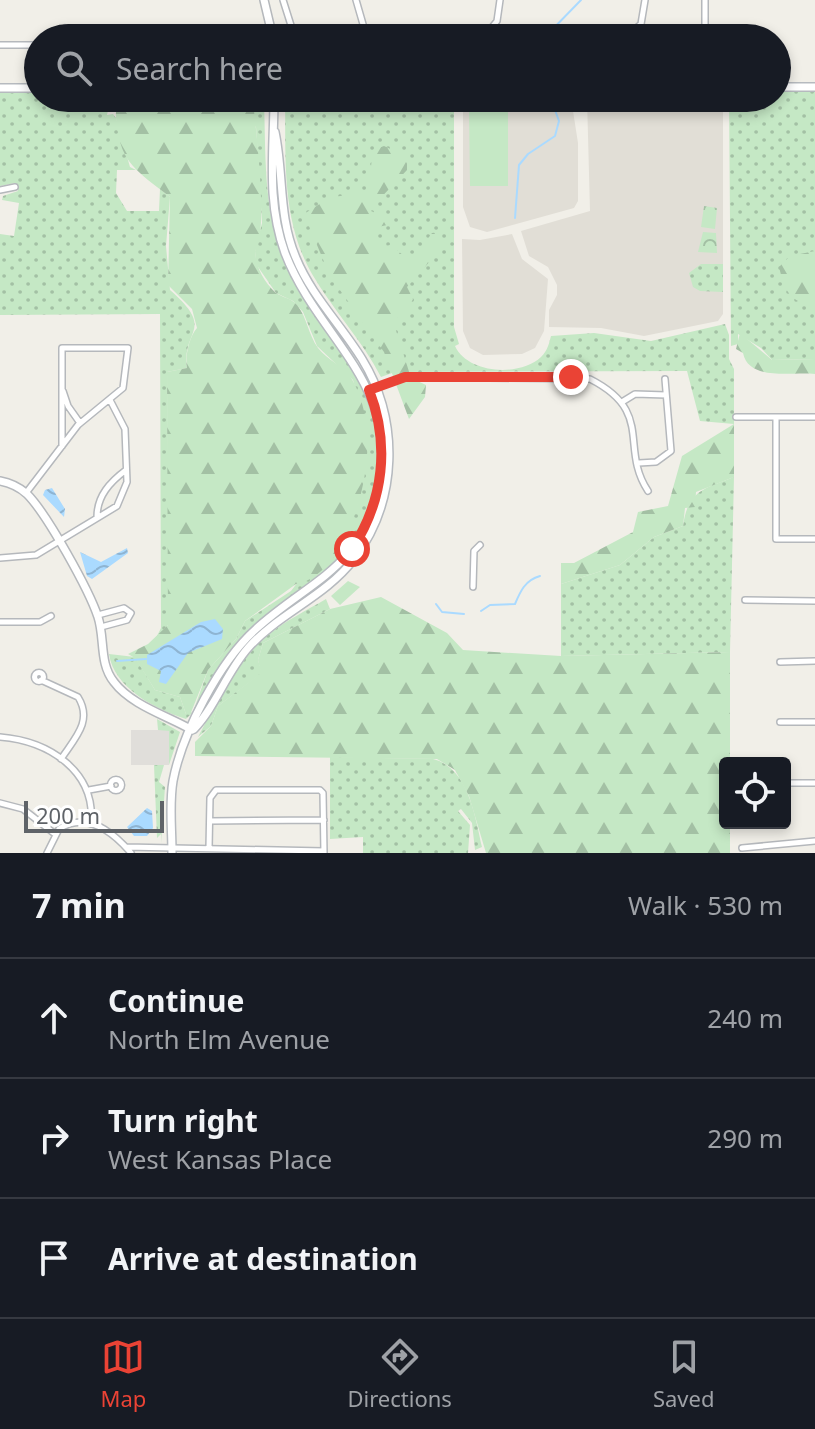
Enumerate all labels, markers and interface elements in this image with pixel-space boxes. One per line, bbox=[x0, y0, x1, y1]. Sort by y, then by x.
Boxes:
search box bbox=[24, 24, 791, 112]
icon: search bbox=[52, 46, 96, 90]
text: Search here bbox=[116, 48, 283, 89]
route end bbox=[553, 359, 589, 395]
route start bbox=[334, 531, 370, 567]
map controls bbox=[719, 757, 791, 829]
button: locate bbox=[719, 757, 791, 829]
scale bar bbox=[24, 797, 164, 833]
text: 200 m bbox=[36, 800, 100, 830]
text: 7 min bbox=[32, 882, 126, 928]
text: Walk · 530 m bbox=[628, 887, 783, 923]
text: Continue bbox=[108, 980, 244, 1021]
icon: ahead bbox=[32, 996, 76, 1040]
text: 240 m bbox=[707, 1000, 783, 1036]
text: North Elm Avenue bbox=[108, 1021, 330, 1057]
text: Turn right bbox=[108, 1100, 258, 1141]
icon: right bbox=[32, 1116, 76, 1160]
text: 290 m bbox=[707, 1120, 783, 1156]
text: West Kansas Place bbox=[108, 1141, 332, 1177]
icon: arrive bbox=[32, 1236, 76, 1280]
text: Arrive at destination bbox=[108, 1238, 418, 1279]
tab: Map bbox=[101, 1335, 146, 1413]
tab: Directions bbox=[347, 1335, 452, 1413]
tab: Saved bbox=[653, 1335, 714, 1413]

